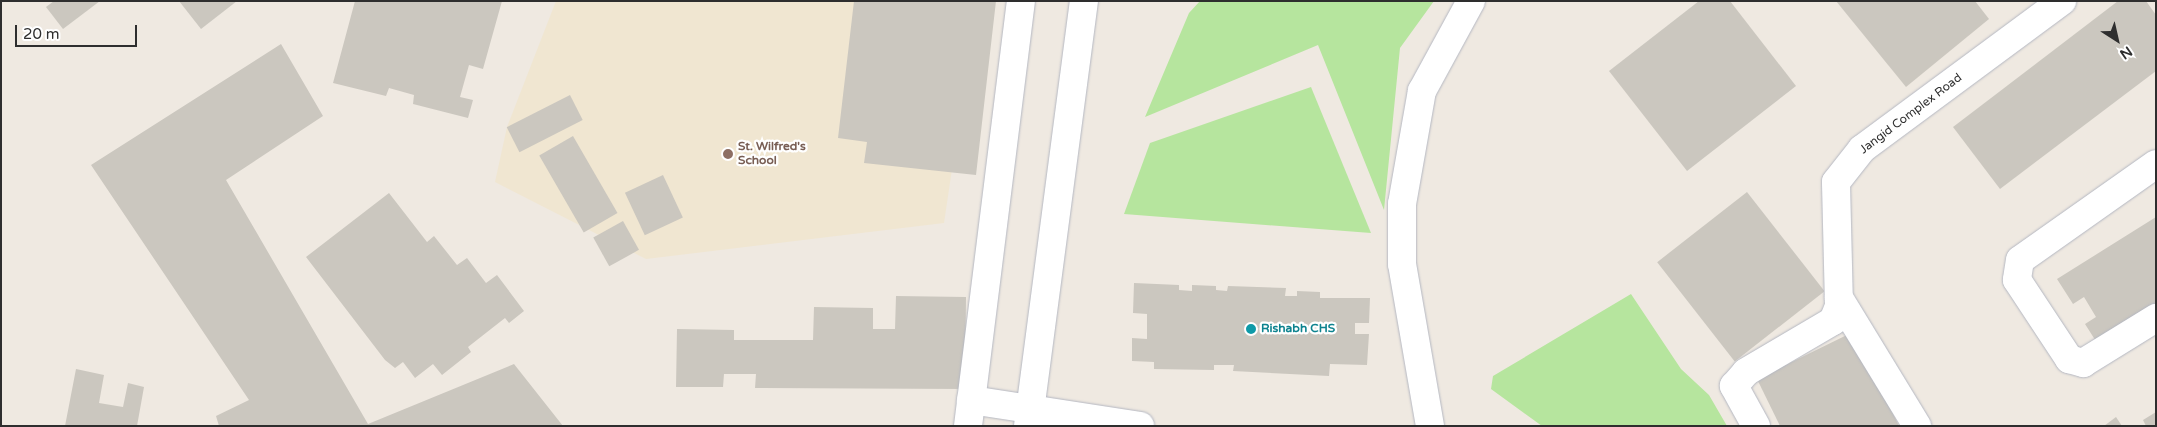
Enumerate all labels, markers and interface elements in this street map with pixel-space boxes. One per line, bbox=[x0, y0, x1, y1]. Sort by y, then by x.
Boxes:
scale bar bbox=[18, 15, 140, 47]
north arrow bbox=[2092, 15, 2142, 65]
text: 20 m bbox=[23, 25, 60, 43]
text: N bbox=[2116, 43, 2135, 63]
street label: Jangid Complex Road bbox=[1857, 71, 1965, 157]
place label: St. Wilfred's School bbox=[738, 140, 806, 168]
marker: St. Wilfred's School bbox=[722, 148, 734, 160]
place label: Rishabh CHS bbox=[1261, 322, 1335, 336]
marker: Rishabh CHS bbox=[1245, 323, 1257, 335]

